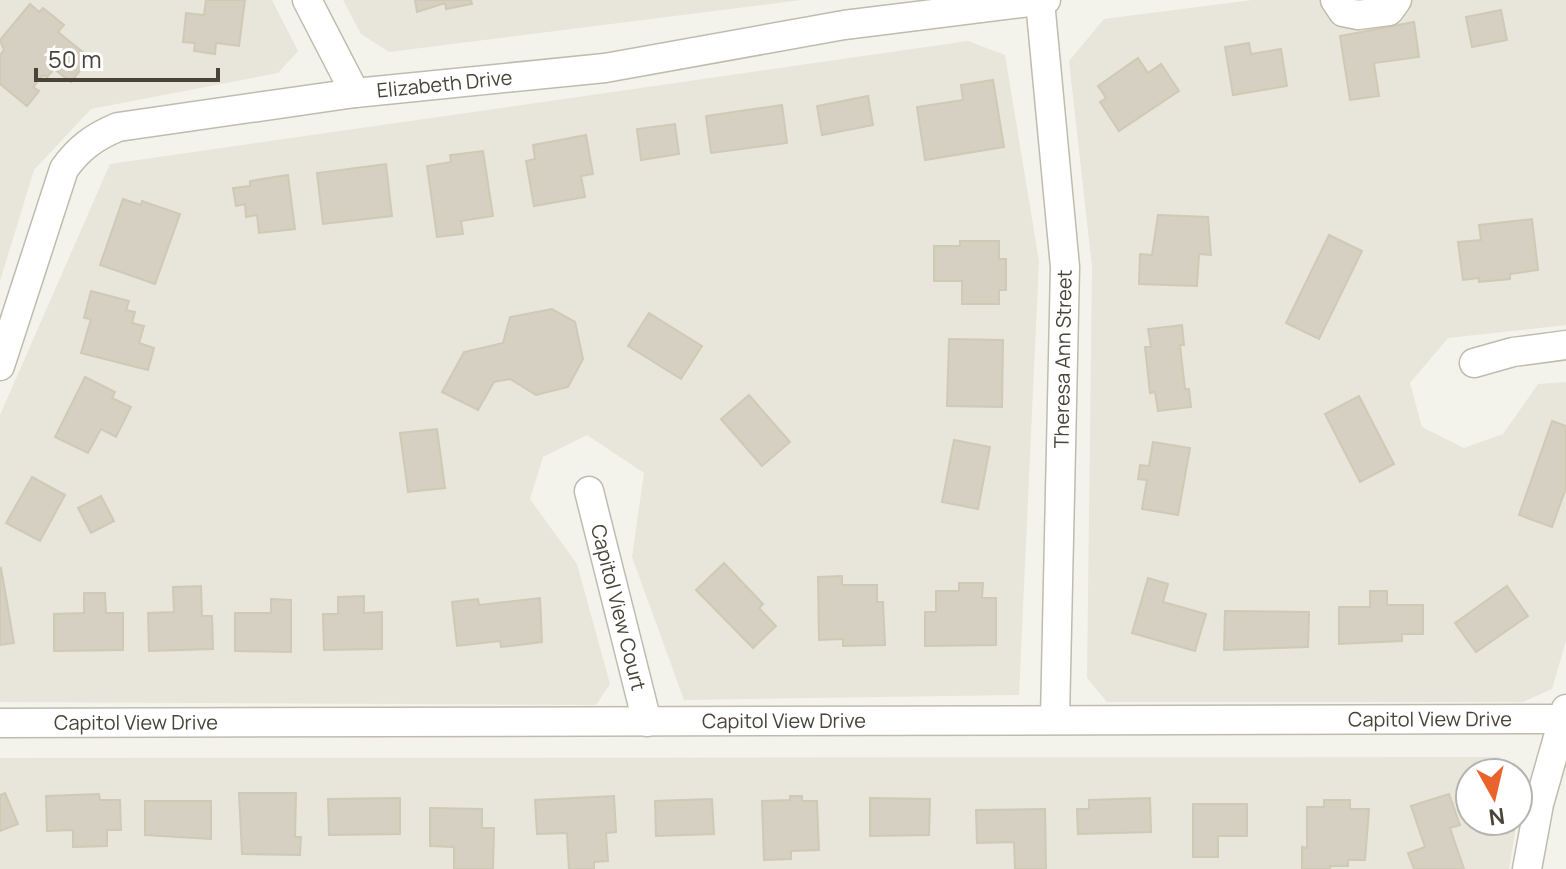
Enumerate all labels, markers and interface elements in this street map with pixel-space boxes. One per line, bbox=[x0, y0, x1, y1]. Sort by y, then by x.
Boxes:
scale bar bbox=[36, 32, 218, 82]
text: 50 m bbox=[48, 42, 102, 75]
street label: Elizabeth Drive bbox=[375, 63, 514, 104]
street label: Theresa Ann Street bbox=[1047, 269, 1078, 449]
street label: Capitol View Court bbox=[585, 521, 653, 693]
street label: Capitol View Drive bbox=[1348, 705, 1512, 733]
street label: Capitol View Drive bbox=[702, 707, 866, 734]
street label: Capitol View Drive bbox=[54, 708, 218, 736]
north arrow bbox=[1454, 757, 1534, 837]
text: N bbox=[1487, 801, 1507, 833]

